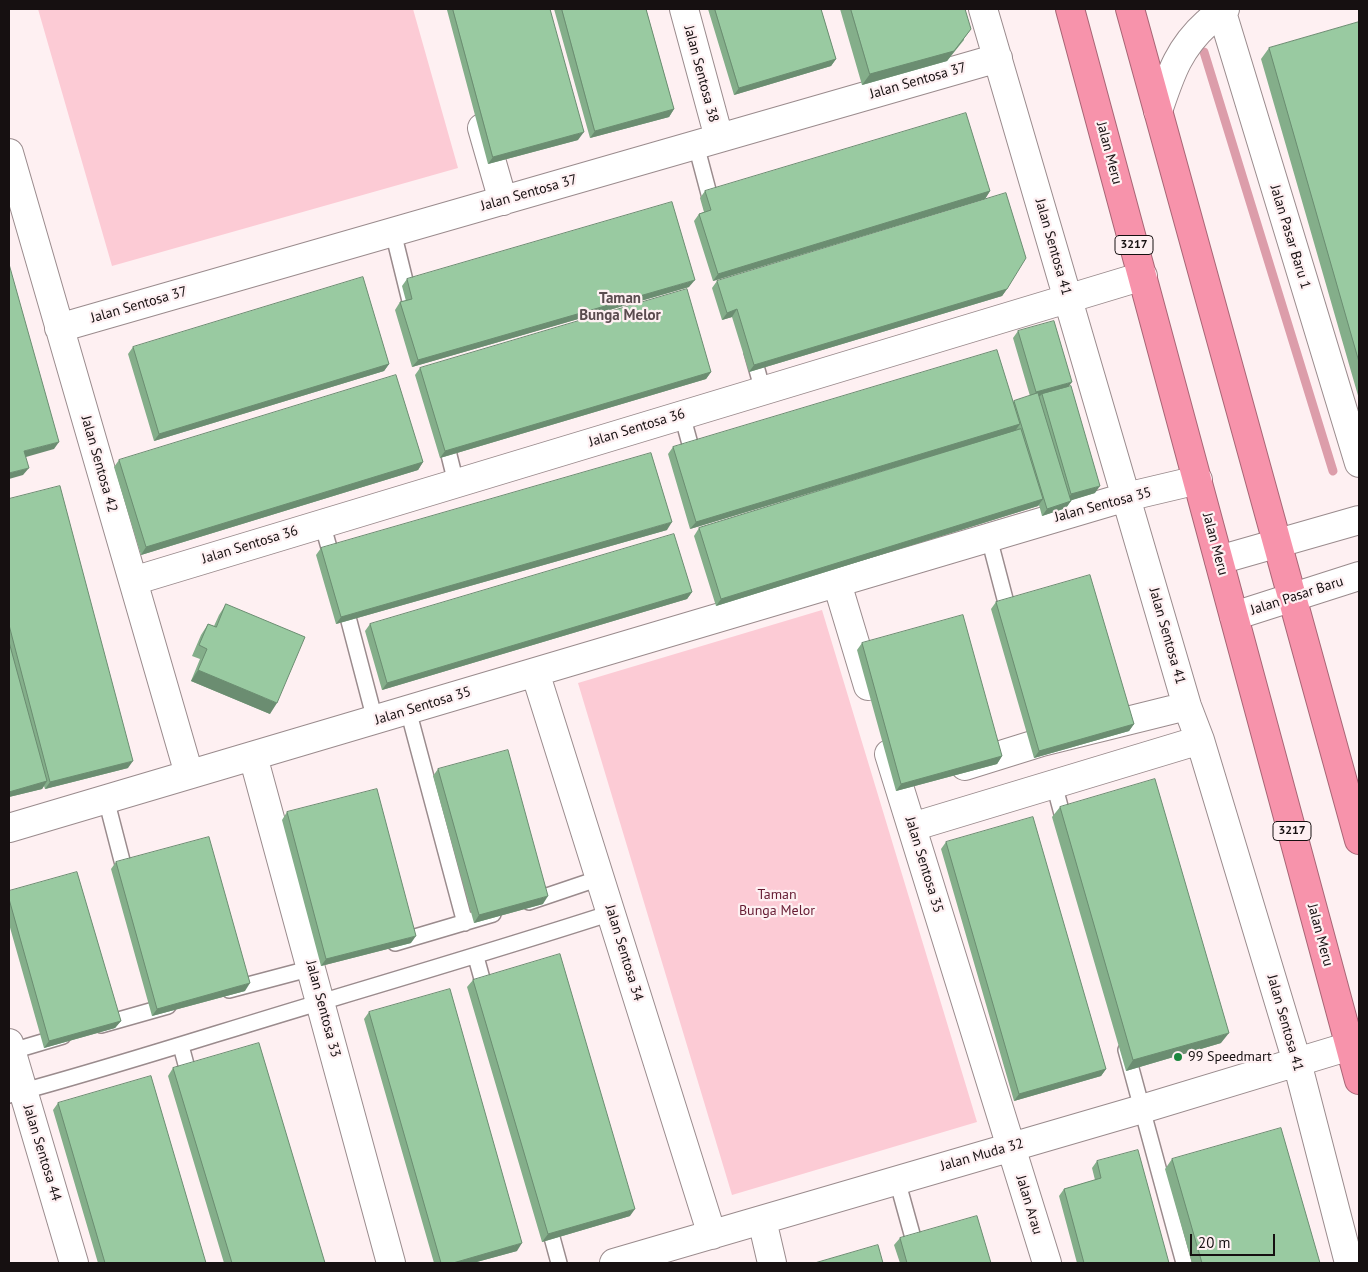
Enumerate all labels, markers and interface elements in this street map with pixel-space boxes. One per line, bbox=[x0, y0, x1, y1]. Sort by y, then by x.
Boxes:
street label: Jalan Sentosa 38 bbox=[680, 24, 722, 124]
street label: Jalan Sentosa 37 bbox=[868, 59, 968, 103]
street label: Jalan Meru bbox=[1093, 120, 1125, 186]
street label: Jalan Sentosa 37 bbox=[479, 171, 579, 215]
street label: Jalan Pasar Baru 1 bbox=[1266, 183, 1314, 291]
street label: Jalan Sentosa 41 bbox=[1031, 197, 1075, 297]
road number: 3217 bbox=[1115, 236, 1153, 254]
street label: Jalan Sentosa 37 bbox=[89, 283, 189, 327]
district label: Taman Bunga Melor bbox=[579, 290, 661, 325]
street label: Jalan Sentosa 36 bbox=[587, 405, 687, 451]
street label: Jalan Sentosa 42 bbox=[77, 414, 121, 514]
street label: Jalan Sentosa 35 bbox=[1053, 484, 1153, 526]
street label: Jalan Meru bbox=[1199, 511, 1231, 577]
street label: Jalan Sentosa 36 bbox=[200, 522, 300, 568]
street label: Jalan Pasar Baru bbox=[1249, 573, 1345, 619]
street label: Jalan Sentosa 41 bbox=[1145, 586, 1189, 686]
street label: Jalan Sentosa 35 bbox=[373, 683, 473, 729]
street label: Jalan Sentosa 35 bbox=[901, 815, 947, 915]
road number: 3217 bbox=[1273, 821, 1311, 840]
park label: Taman Bunga Melor bbox=[739, 887, 815, 920]
street label: Jalan Meru bbox=[1304, 902, 1336, 968]
street label: Jalan Sentosa 34 bbox=[601, 903, 647, 1003]
street label: Jalan Sentosa 33 bbox=[302, 959, 344, 1059]
street label: Jalan Sentosa 41 bbox=[1263, 973, 1307, 1073]
place label: 99 Speedmart bbox=[1188, 1049, 1272, 1065]
marker: 99 Speedmart bbox=[1172, 1051, 1184, 1063]
street label: Jalan Sentosa 44 bbox=[19, 1103, 65, 1203]
street label: Jalan Muda 32 bbox=[939, 1135, 1025, 1175]
street label: Jalan Arau bbox=[1012, 1173, 1046, 1237]
scale bar bbox=[1193, 1224, 1278, 1256]
text: 20 m bbox=[1198, 1233, 1231, 1252]

